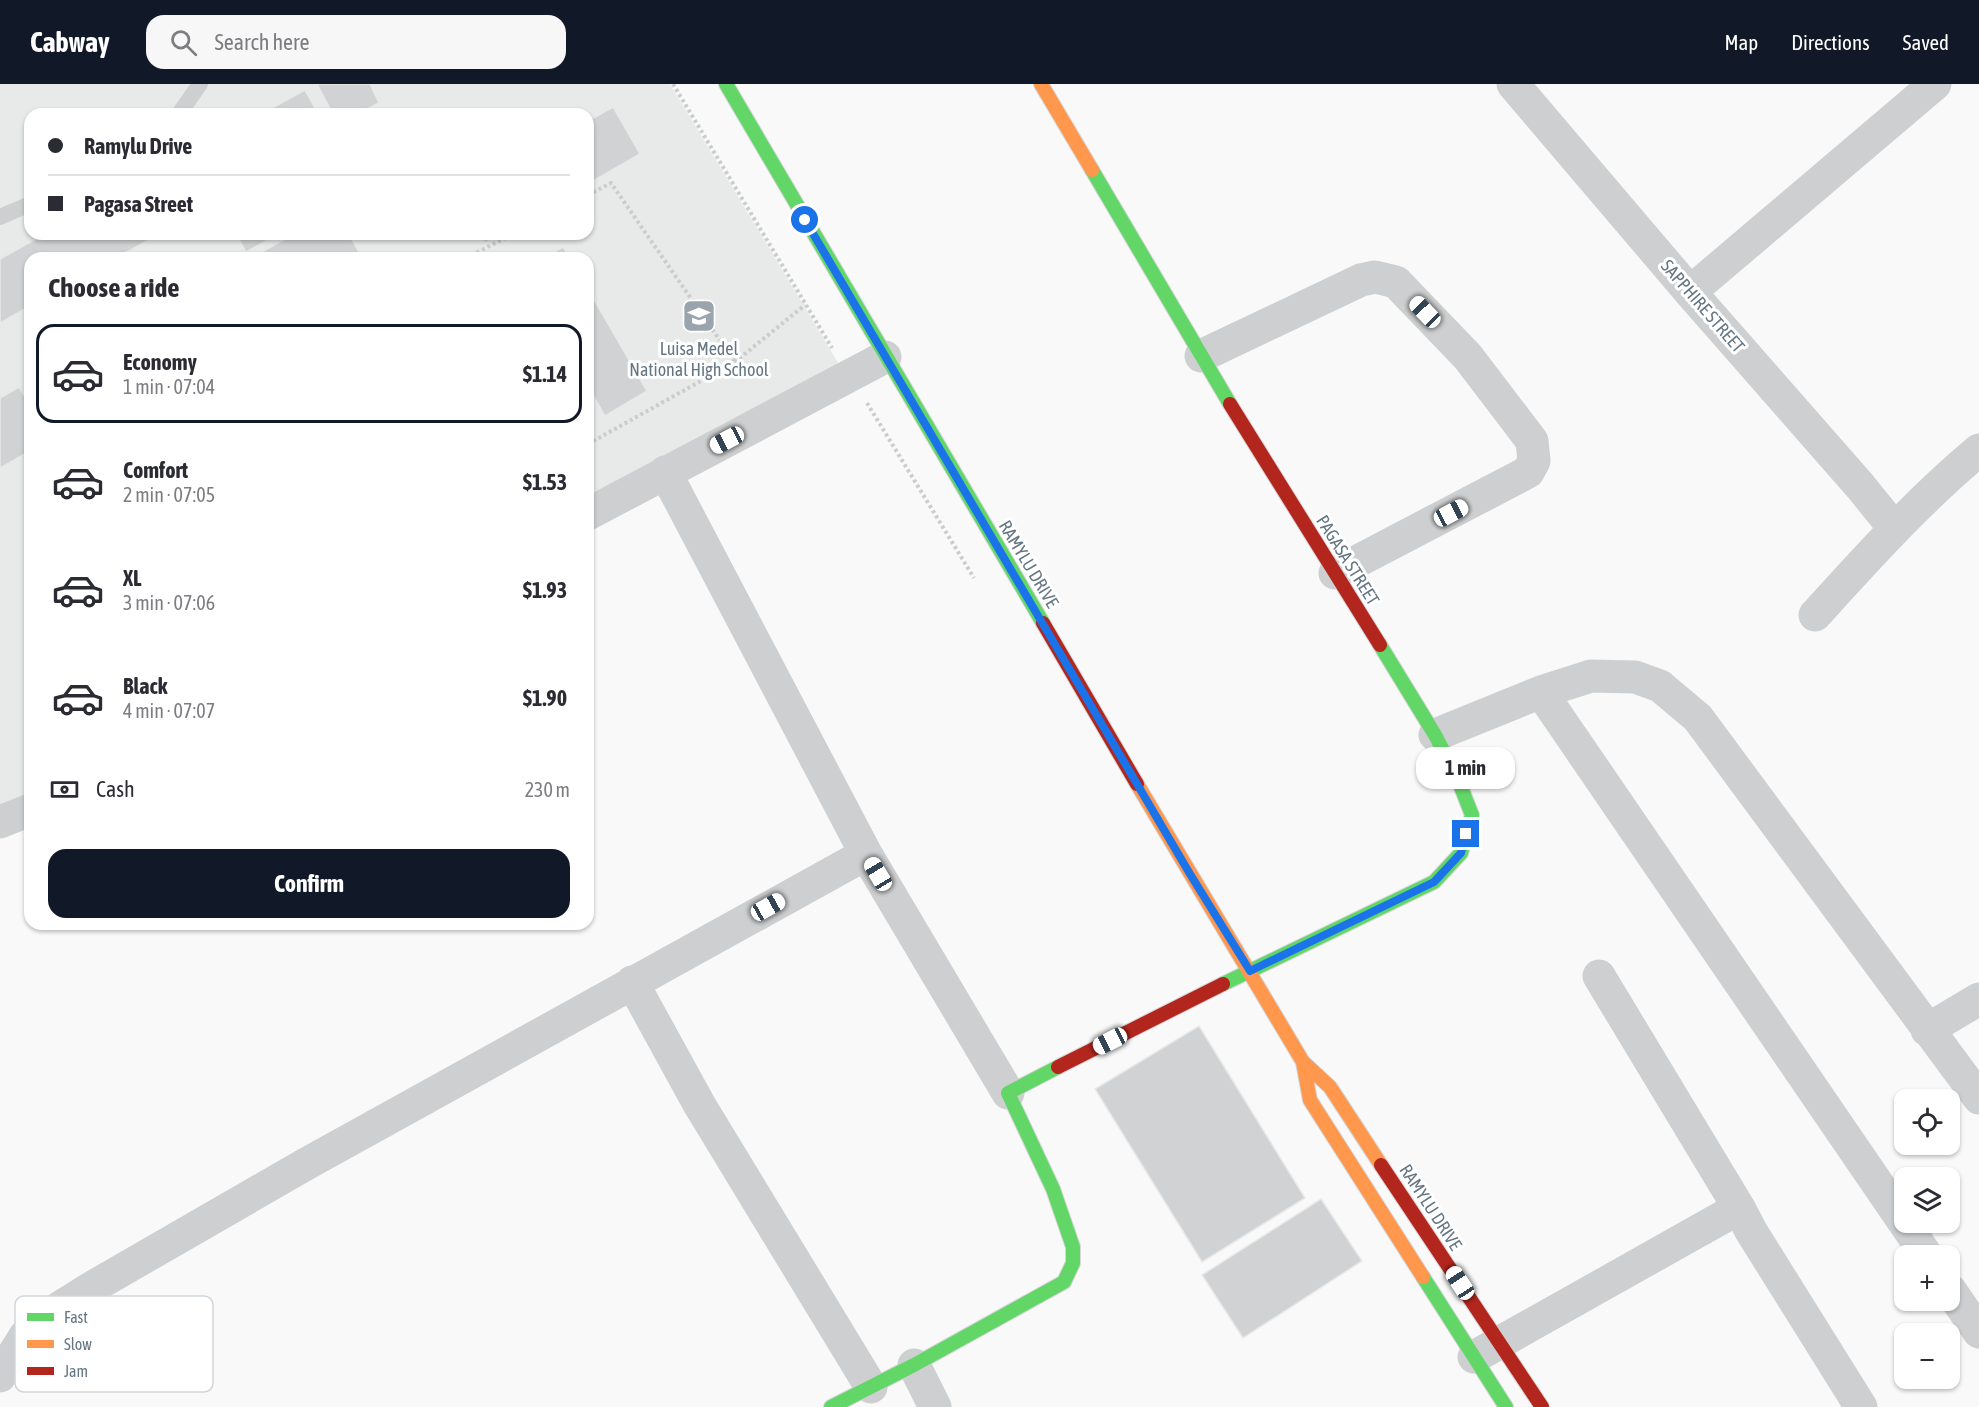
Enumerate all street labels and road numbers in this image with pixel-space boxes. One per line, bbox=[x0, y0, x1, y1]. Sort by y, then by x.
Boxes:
street label: SAPPHIRE STREET bbox=[1657, 255, 1749, 357]
street label: PAGASA STREET bbox=[1312, 511, 1384, 609]
street label: RAMYLU DRIVE bbox=[995, 517, 1063, 612]
street label: RAMYLU DRIVE bbox=[1395, 1160, 1467, 1254]

